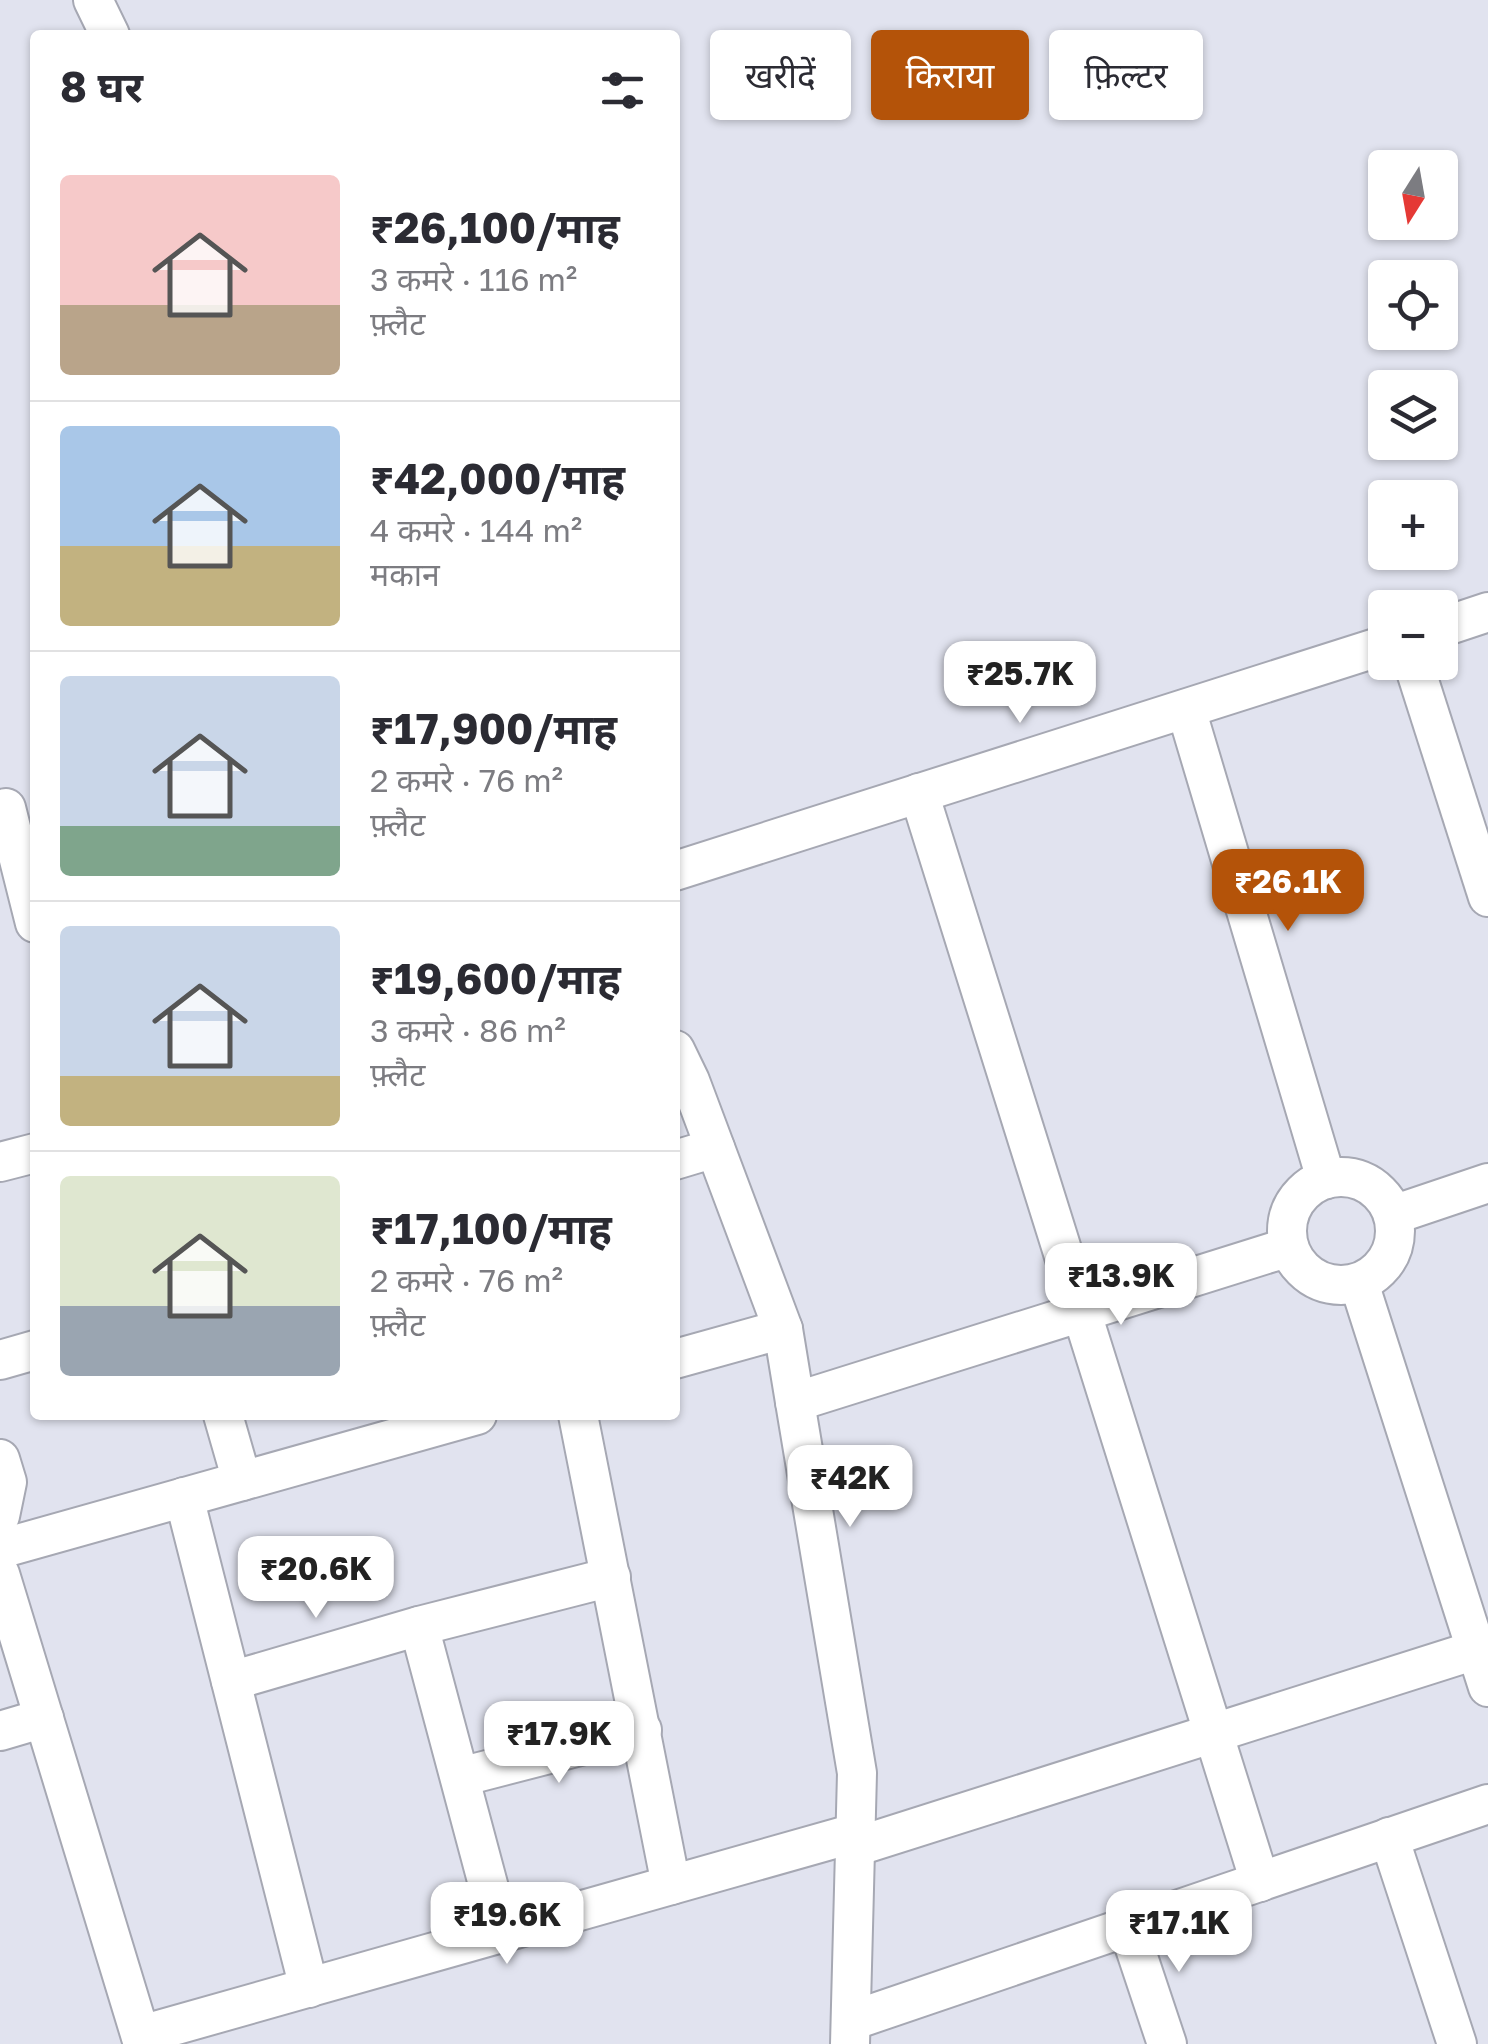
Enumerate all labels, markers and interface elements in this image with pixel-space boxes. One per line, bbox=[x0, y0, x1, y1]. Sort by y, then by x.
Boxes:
chip: खरीदें bbox=[710, 30, 851, 120]
chip: किराया bbox=[871, 30, 1029, 120]
chip: फ़िल्टर bbox=[1049, 30, 1203, 120]
text: 8 घर bbox=[60, 61, 143, 111]
icon: filters bbox=[595, 63, 650, 118]
north arrow bbox=[1368, 150, 1458, 240]
map controls bbox=[1368, 150, 1458, 680]
text: ₹26,100/माह bbox=[370, 202, 620, 252]
icon: home bbox=[140, 215, 260, 335]
text: 3 कमरे · 116 m² bbox=[370, 260, 577, 298]
button: locate bbox=[1368, 260, 1458, 350]
text: फ़्लैट bbox=[370, 304, 425, 342]
button: layers bbox=[1368, 370, 1458, 460]
text: ₹42,000/माह bbox=[370, 453, 625, 503]
icon: home bbox=[140, 466, 260, 586]
button: + bbox=[1368, 480, 1458, 570]
text: 4 कमरे · 144 m² bbox=[370, 511, 582, 549]
text: मकान bbox=[370, 555, 440, 593]
button: − bbox=[1368, 590, 1458, 680]
pin: ₹25.7K bbox=[939, 641, 1101, 726]
text: ₹25.7K bbox=[966, 654, 1074, 692]
text: ₹17,900/माह bbox=[370, 703, 617, 753]
icon: home bbox=[140, 716, 260, 836]
text: 2 कमरे · 76 m² bbox=[370, 761, 563, 799]
text: फ़्लैट bbox=[370, 805, 425, 843]
pin: ₹26.1K bbox=[1207, 849, 1369, 934]
text: ₹26.1K bbox=[1234, 862, 1342, 900]
text: ₹19,600/माह bbox=[370, 953, 621, 1003]
icon: home bbox=[140, 966, 260, 1086]
text: 3 कमरे · 86 m² bbox=[370, 1011, 566, 1049]
text: फ़्लैट bbox=[370, 1055, 425, 1093]
text: ₹17,100/माह bbox=[370, 1203, 612, 1253]
icon: home bbox=[140, 1216, 260, 1336]
pin: ₹13.9K bbox=[1040, 1243, 1202, 1328]
text: ₹13.9K bbox=[1067, 1256, 1175, 1294]
text: 2 कमरे · 76 m² bbox=[370, 1261, 563, 1299]
text: फ़्लैट bbox=[370, 1305, 425, 1343]
pin: ₹42K bbox=[791, 1445, 909, 1530]
text: ₹42K bbox=[809, 1458, 891, 1496]
pin: ₹20.6K bbox=[235, 1536, 397, 1621]
text: ₹20.6K bbox=[260, 1549, 372, 1587]
pin: ₹17.9K bbox=[478, 1701, 640, 1786]
text: ₹17.9K bbox=[506, 1714, 612, 1752]
pin: ₹19.6K bbox=[426, 1882, 588, 1967]
pin: ₹17.1K bbox=[1098, 1890, 1260, 1975]
text: ₹19.6K bbox=[453, 1895, 561, 1933]
text: ₹17.1K bbox=[1128, 1903, 1230, 1941]

